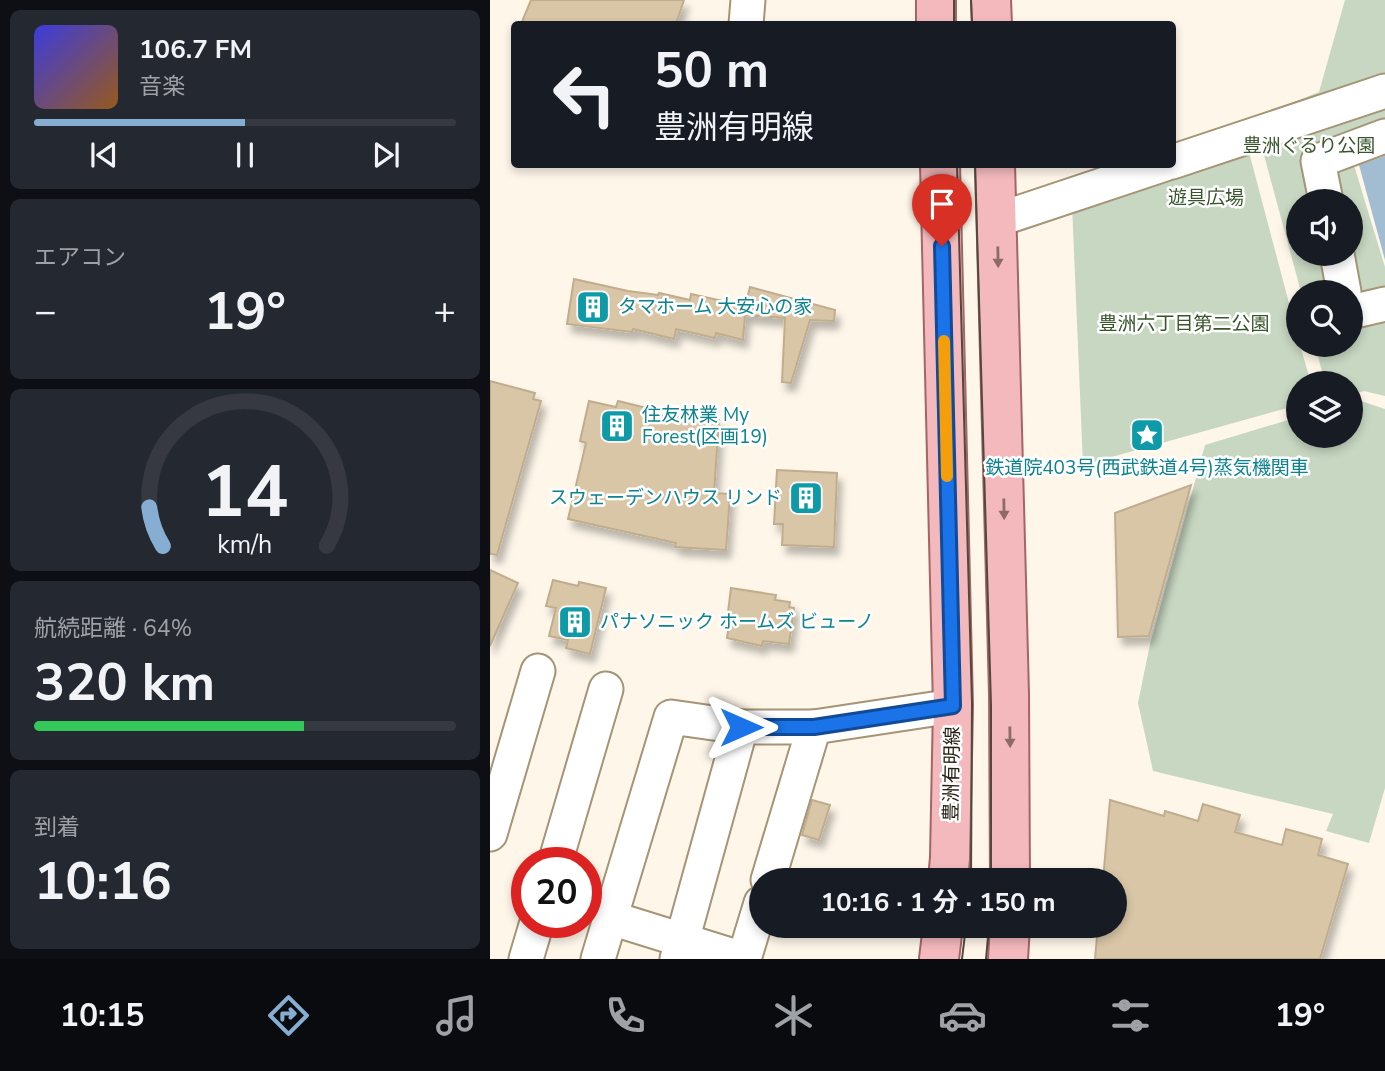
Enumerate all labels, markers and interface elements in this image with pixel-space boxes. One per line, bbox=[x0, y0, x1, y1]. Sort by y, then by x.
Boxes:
text: 106.7 FM bbox=[139, 32, 252, 67]
text: 50 m bbox=[654, 37, 769, 104]
icon: left bbox=[539, 49, 630, 140]
text: 音楽 bbox=[139, 71, 185, 102]
text: 豊洲有明線 bbox=[654, 106, 814, 149]
park label: 豊洲ぐるり公園 bbox=[1243, 133, 1375, 159]
icon: previous bbox=[85, 136, 123, 174]
icon: pause bbox=[226, 136, 264, 174]
icon: next bbox=[367, 136, 405, 174]
pin bbox=[912, 174, 972, 246]
icon: arrive bbox=[923, 185, 961, 223]
park label: 遊具広場 bbox=[1168, 185, 1244, 211]
map controls bbox=[1286, 189, 1363, 448]
button: sound bbox=[1286, 189, 1363, 266]
text: エアコン bbox=[34, 242, 126, 273]
one-way arrow bbox=[992, 246, 1003, 268]
text: 19° bbox=[204, 276, 286, 347]
button: search bbox=[1286, 280, 1363, 357]
text: − bbox=[34, 286, 57, 337]
text: + bbox=[433, 286, 456, 337]
building icon: タマホーム 大安心の家 bbox=[574, 288, 612, 326]
place label: タマホーム 大安心の家 bbox=[618, 294, 812, 320]
park label: 豊洲六丁目第二公園 bbox=[1098, 311, 1270, 337]
button: layers bbox=[1286, 371, 1363, 448]
place label: 住友林業 My Forest(区画19) bbox=[642, 402, 768, 450]
building icon: 住友林業 My Forest(区画19) bbox=[598, 407, 636, 445]
place icon: 鉄道院403号(西武鉄道4号)蒸気機関車 bbox=[1128, 416, 1166, 454]
text: 14 bbox=[201, 442, 289, 542]
place label: 鉄道院403号(西武鉄道4号)蒸気機関車 bbox=[985, 455, 1309, 481]
building icon: スウェーデンハウス リンド bbox=[787, 479, 825, 517]
place label: スウェーデンハウス リンド bbox=[549, 485, 782, 511]
one-way arrow bbox=[999, 498, 1010, 520]
text: km/h bbox=[217, 527, 273, 561]
building icon: パナソニック ホームズ ビューノ bbox=[556, 603, 594, 641]
place label: パナソニック ホームズ ビューノ bbox=[600, 609, 874, 635]
text: 航続距離 · 64% bbox=[34, 613, 192, 644]
text: 320 km bbox=[34, 647, 215, 718]
position arrow bbox=[704, 690, 778, 764]
street label: 豊洲有明線 bbox=[938, 726, 966, 822]
one-way arrow bbox=[1004, 726, 1015, 748]
text: 到着 bbox=[34, 812, 80, 843]
text: 10:16 bbox=[34, 846, 172, 917]
speed limit sign: 20 bbox=[511, 847, 602, 938]
text: 10:16 · 1 分 · 150 m bbox=[820, 885, 1056, 920]
icon: directions bbox=[264, 991, 313, 1040]
icon: music bbox=[432, 991, 481, 1040]
icon: phone bbox=[601, 991, 650, 1040]
icon: climate bbox=[769, 991, 818, 1040]
icon: car bbox=[938, 991, 987, 1040]
icon: filters bbox=[1106, 991, 1155, 1040]
text: 10:15 bbox=[60, 994, 144, 1037]
text: 19° bbox=[1275, 994, 1325, 1037]

